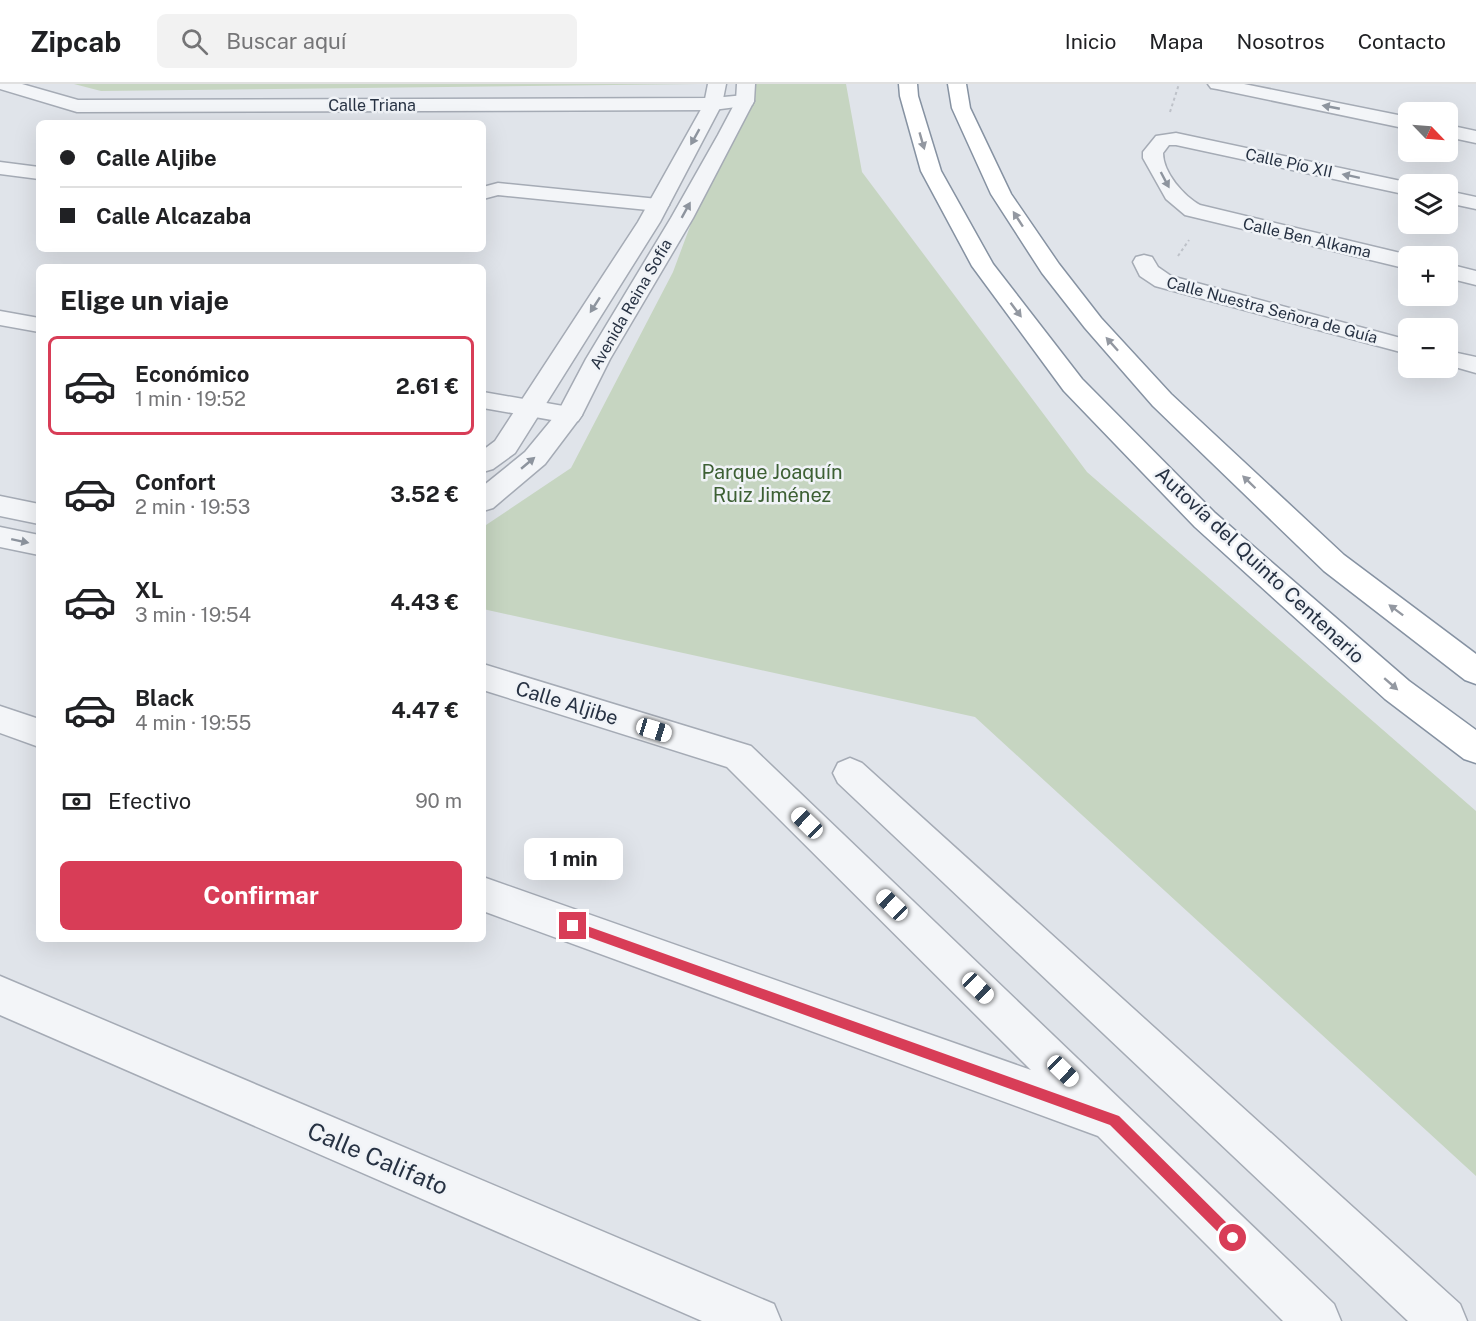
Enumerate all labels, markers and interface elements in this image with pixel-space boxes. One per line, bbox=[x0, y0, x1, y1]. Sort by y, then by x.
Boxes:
search box bbox=[157, 14, 577, 68]
text: Zipcab bbox=[30, 25, 121, 58]
icon: search bbox=[178, 25, 211, 58]
text: Buscar aquí bbox=[226, 28, 346, 54]
text: Inicio bbox=[1065, 29, 1116, 54]
text: Mapa bbox=[1149, 29, 1203, 54]
text: Nosotros bbox=[1236, 29, 1325, 54]
text: Contacto bbox=[1358, 29, 1446, 54]
street label: Calle Triana bbox=[328, 96, 416, 115]
one-way arrow bbox=[1321, 102, 1340, 111]
north arrow bbox=[1398, 102, 1458, 162]
map controls bbox=[1398, 102, 1458, 378]
one-way arrow bbox=[690, 129, 700, 146]
one-way arrow bbox=[918, 132, 927, 150]
street label: Calle Pío XII bbox=[1244, 144, 1334, 182]
text: Calle Aljibe bbox=[96, 145, 217, 171]
one-way arrow bbox=[1342, 171, 1361, 180]
one-way arrow bbox=[1160, 172, 1170, 189]
button: layers bbox=[1398, 174, 1458, 234]
one-way arrow bbox=[681, 201, 691, 218]
text: Calle Alcazaba bbox=[96, 203, 251, 229]
one-way arrow bbox=[1012, 212, 1024, 228]
street label: Calle Ben Alkama bbox=[1241, 214, 1373, 262]
street label: Avenida Reina Sofía bbox=[586, 236, 676, 372]
button: + bbox=[1398, 246, 1458, 306]
street label: Calle Nuestra Señora de Guía bbox=[1164, 273, 1380, 347]
text: Elige un viaje bbox=[60, 284, 229, 316]
one-way arrow bbox=[589, 296, 600, 313]
one-way arrow bbox=[1010, 302, 1023, 318]
button: − bbox=[1398, 318, 1458, 378]
one-way arrow bbox=[1106, 337, 1119, 352]
icon: car bbox=[63, 359, 117, 413]
text: Económico bbox=[135, 361, 250, 387]
text: 2.61 € bbox=[396, 373, 459, 399]
text: 1 min · 19:52 bbox=[135, 387, 246, 411]
one-way arrow bbox=[520, 457, 535, 470]
park label: Parque Joaquín Ruiz Jiménez bbox=[701, 460, 843, 507]
street label: Autovía del Quinto Centenario bbox=[1150, 462, 1370, 668]
icon: car bbox=[63, 467, 117, 521]
text: Confort bbox=[135, 469, 216, 495]
one-way arrow bbox=[1242, 476, 1256, 490]
text: 3.52 € bbox=[390, 481, 459, 507]
text: 2 min · 19:53 bbox=[135, 495, 250, 519]
one-way arrow bbox=[10, 537, 29, 546]
icon: car bbox=[63, 575, 117, 629]
text: XL bbox=[135, 577, 163, 603]
text: 4.43 € bbox=[390, 589, 459, 615]
text: 3 min · 19:54 bbox=[135, 603, 251, 627]
one-way arrow bbox=[1388, 605, 1403, 617]
street label: Calle Aljibe bbox=[513, 676, 621, 730]
one-way arrow bbox=[1383, 677, 1398, 690]
icon: car bbox=[63, 683, 117, 737]
text: Black bbox=[135, 685, 194, 711]
text: 4.47 € bbox=[391, 697, 459, 723]
text: 4 min · 19:55 bbox=[135, 711, 251, 735]
car bbox=[634, 716, 674, 744]
icon: cash bbox=[60, 785, 93, 818]
text: Efectivo bbox=[108, 788, 191, 814]
text: 90 m bbox=[415, 789, 462, 813]
car bbox=[788, 804, 826, 842]
callout: 1 min bbox=[524, 839, 622, 881]
text: 1 min bbox=[549, 847, 598, 871]
button: Confirmar bbox=[60, 861, 462, 930]
car bbox=[873, 886, 911, 924]
route end bbox=[559, 912, 586, 939]
car bbox=[959, 969, 997, 1007]
car bbox=[1044, 1052, 1082, 1090]
street label: Calle Califato bbox=[303, 1116, 453, 1200]
route start bbox=[1219, 1224, 1246, 1251]

